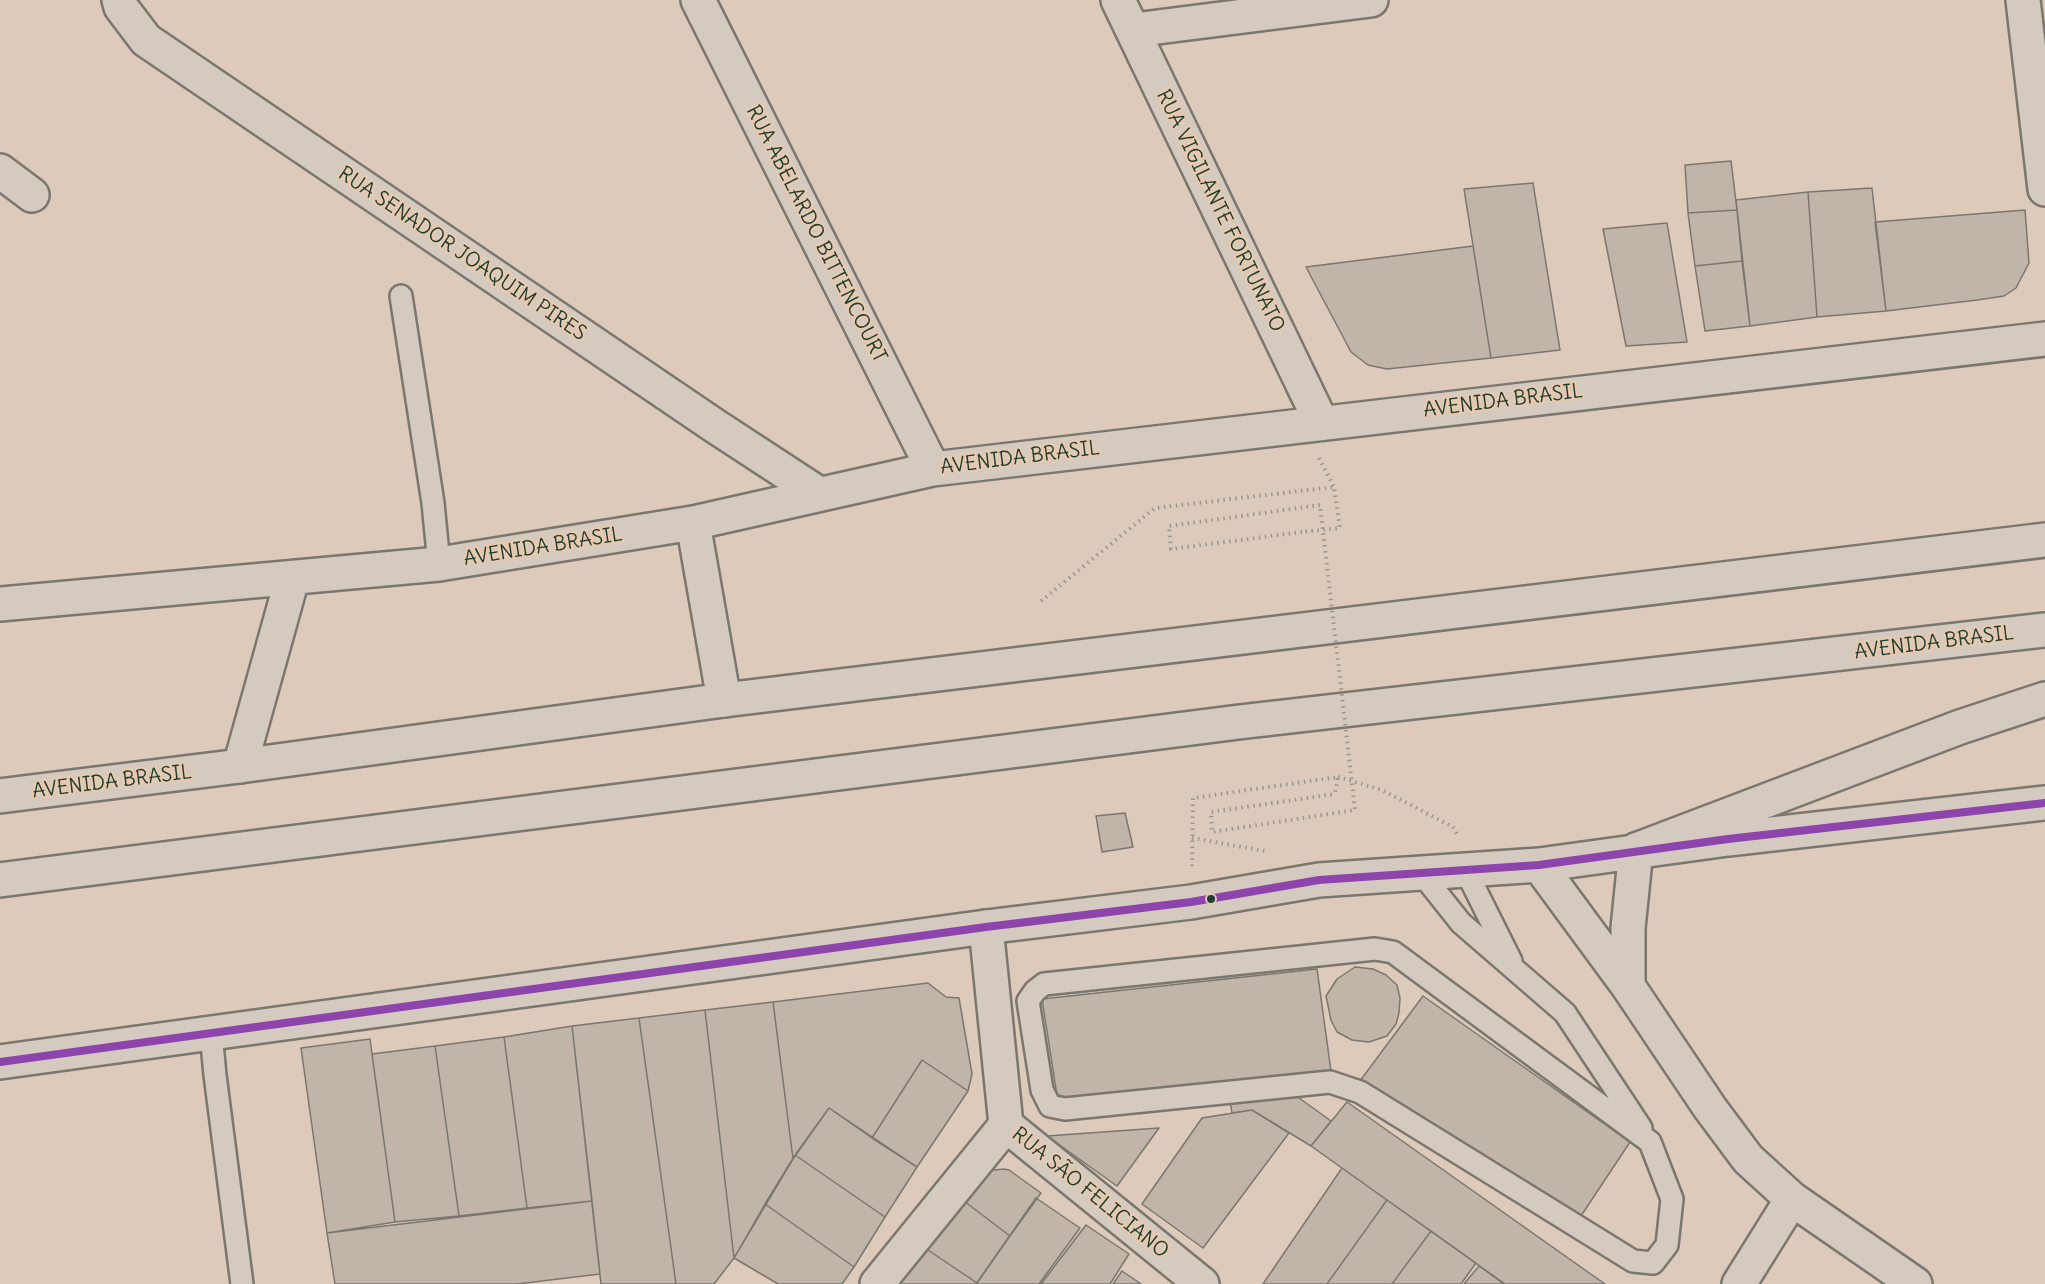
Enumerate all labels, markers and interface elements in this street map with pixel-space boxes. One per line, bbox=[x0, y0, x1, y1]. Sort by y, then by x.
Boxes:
street label: RUA VIGILANTE FORTUNATO bbox=[1151, 86, 1289, 336]
street label: RUA ABELARDO BITTENCOURT bbox=[741, 101, 891, 367]
street label: RUA SENADOR JOAQUIM PIRES bbox=[333, 162, 591, 346]
street label: AVENIDA BRASIL bbox=[1422, 379, 1584, 423]
street label: AVENIDA BRASIL bbox=[939, 436, 1101, 480]
street label: AVENIDA BRASIL bbox=[462, 523, 624, 571]
street label: AVENIDA BRASIL bbox=[1853, 621, 2015, 665]
street label: AVENIDA BRASIL bbox=[31, 760, 193, 804]
unlabelled marker bbox=[1205, 893, 1217, 905]
street label: RUA SÃO FELICIANO bbox=[1007, 1122, 1173, 1264]

